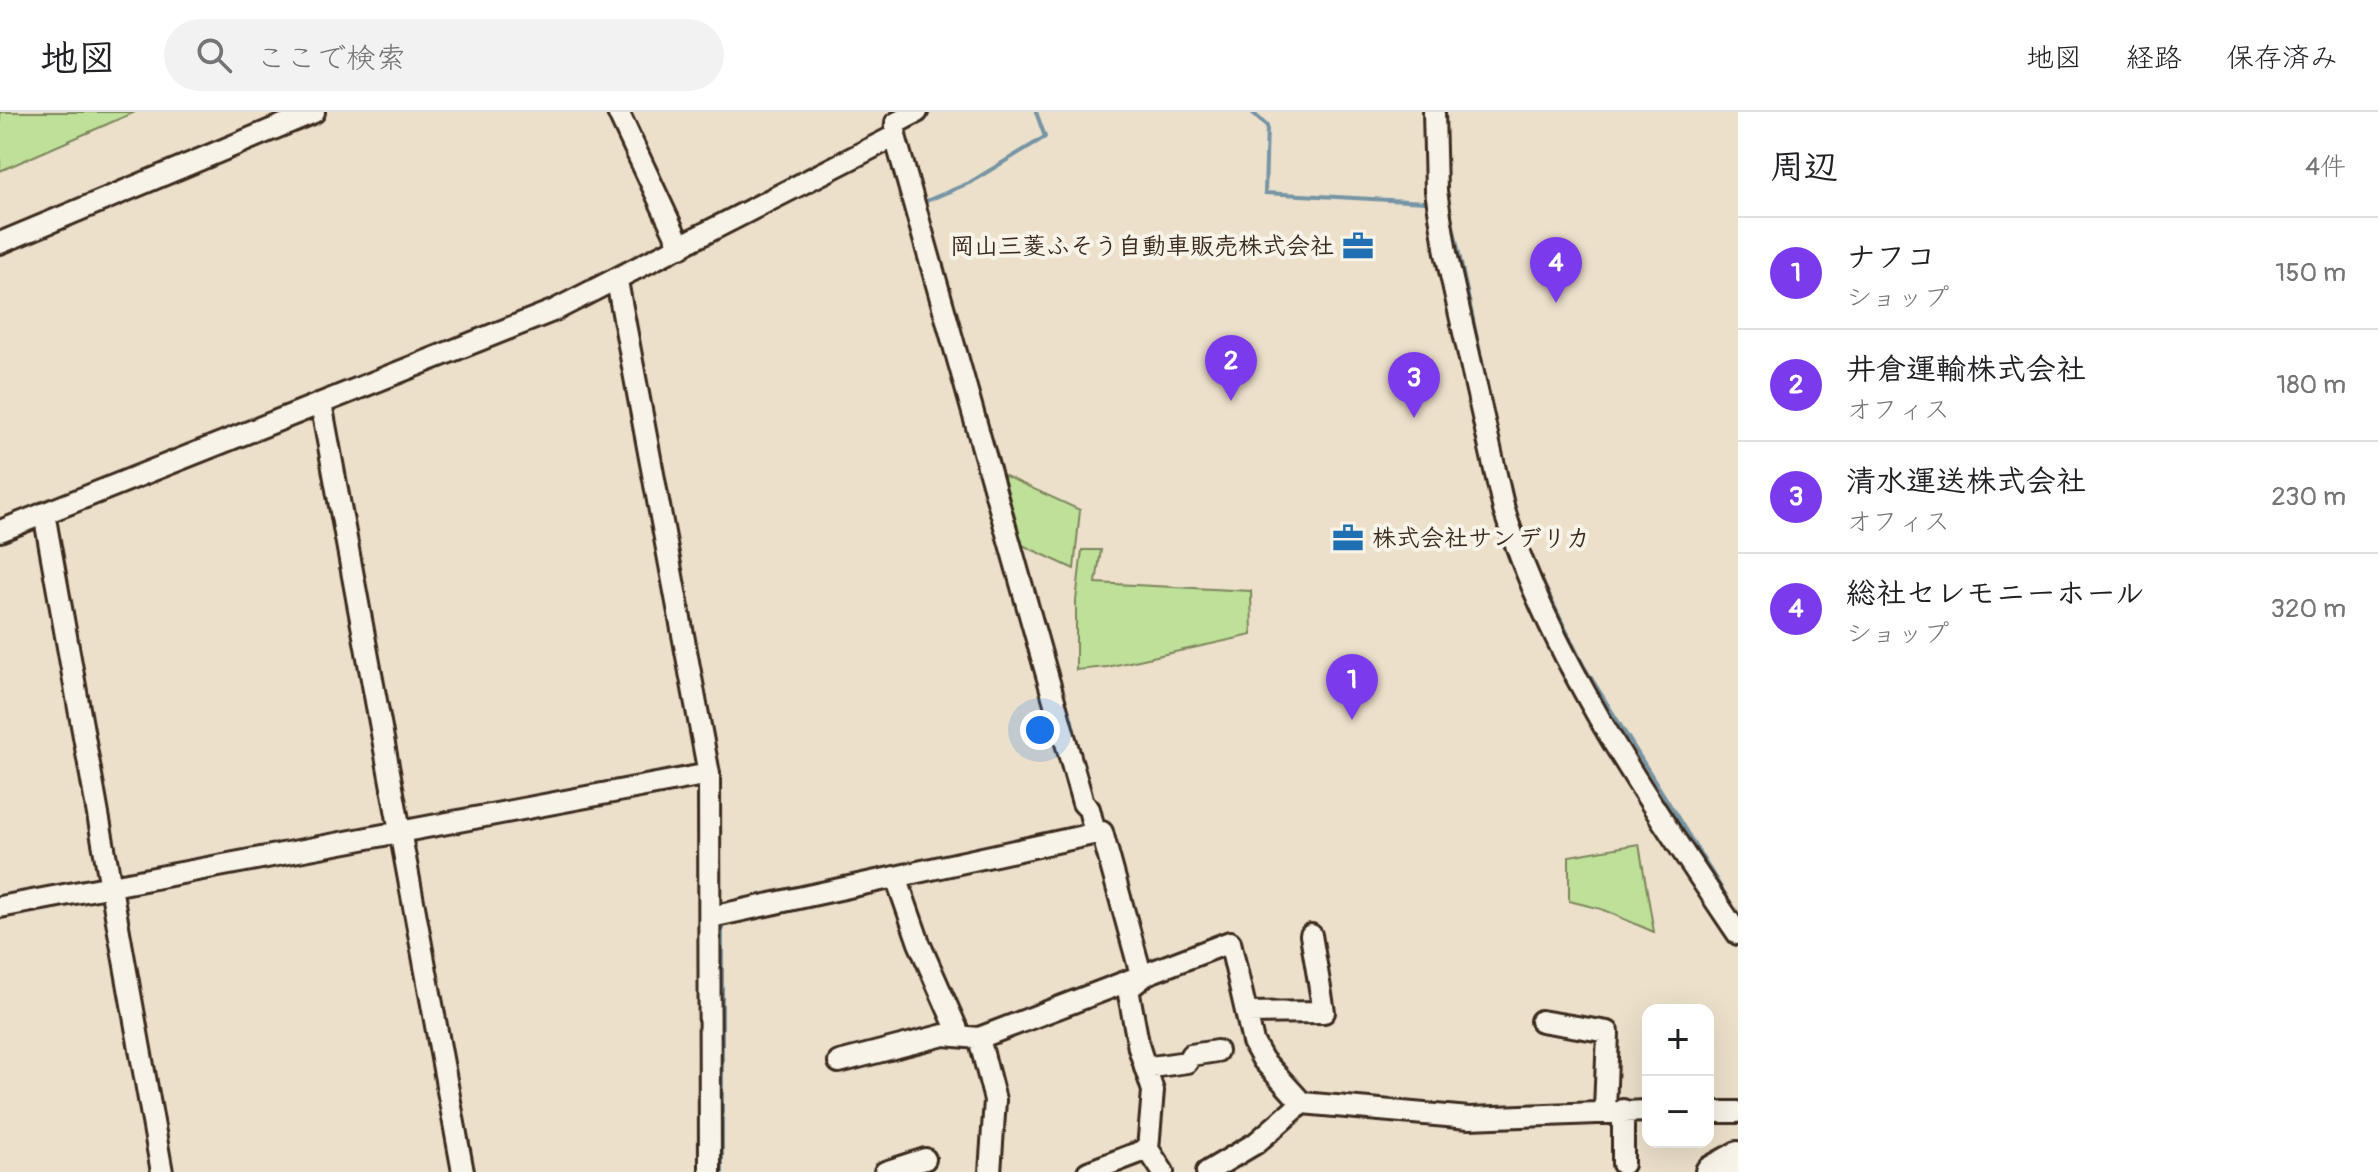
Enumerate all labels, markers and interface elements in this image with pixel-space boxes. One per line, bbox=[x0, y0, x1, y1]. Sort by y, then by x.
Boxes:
search box bbox=[164, 19, 724, 91]
icon: search bbox=[192, 33, 236, 77]
text: 地図 bbox=[40, 35, 116, 83]
text: ここで検索 bbox=[256, 40, 406, 77]
text: 地図 bbox=[2026, 41, 2082, 76]
text: 経路 bbox=[2126, 41, 2182, 76]
text: 保存済み bbox=[2226, 41, 2338, 76]
text: 周辺 bbox=[1770, 146, 1838, 189]
text: 4件 bbox=[2305, 151, 2346, 183]
office icon: 岡山三菱ふそう自動車販売株式会社 bbox=[1341, 229, 1375, 263]
place label: 岡山三菱ふそう自動車販売株式会社 bbox=[950, 232, 1334, 261]
pin: 4 bbox=[1530, 237, 1582, 303]
text: ナフコ bbox=[1846, 239, 1936, 276]
text: 1 bbox=[1791, 257, 1801, 289]
text: 150 m bbox=[2275, 257, 2346, 289]
text: ショップ bbox=[1846, 282, 1949, 314]
pin: 2 bbox=[1205, 335, 1257, 401]
text: 井倉運輸株式会社 bbox=[1846, 351, 2086, 388]
pin: 3 bbox=[1388, 352, 1440, 418]
text: 2 bbox=[1789, 369, 1803, 401]
text: 180 m bbox=[2276, 369, 2346, 401]
text: オフィス bbox=[1846, 394, 1950, 426]
text: 清水運送株式会社 bbox=[1846, 463, 2086, 500]
text: 3 bbox=[1789, 481, 1803, 513]
text: 230 m bbox=[2271, 481, 2346, 513]
text: オフィス bbox=[1846, 506, 1950, 538]
office icon: 株式会社サンデリカ bbox=[1331, 521, 1365, 555]
place label: 株式会社サンデリカ bbox=[1372, 524, 1590, 553]
text: 総社セレモニーホール bbox=[1846, 575, 2145, 612]
text: 4 bbox=[1788, 593, 1804, 625]
text: 320 m bbox=[2270, 593, 2346, 625]
text: ショップ bbox=[1846, 618, 1949, 650]
pin: 1 bbox=[1326, 654, 1378, 720]
your location bbox=[1020, 710, 1060, 750]
map controls bbox=[1642, 1004, 1714, 1148]
button: + bbox=[1642, 1004, 1714, 1076]
button: − bbox=[1642, 1076, 1714, 1148]

